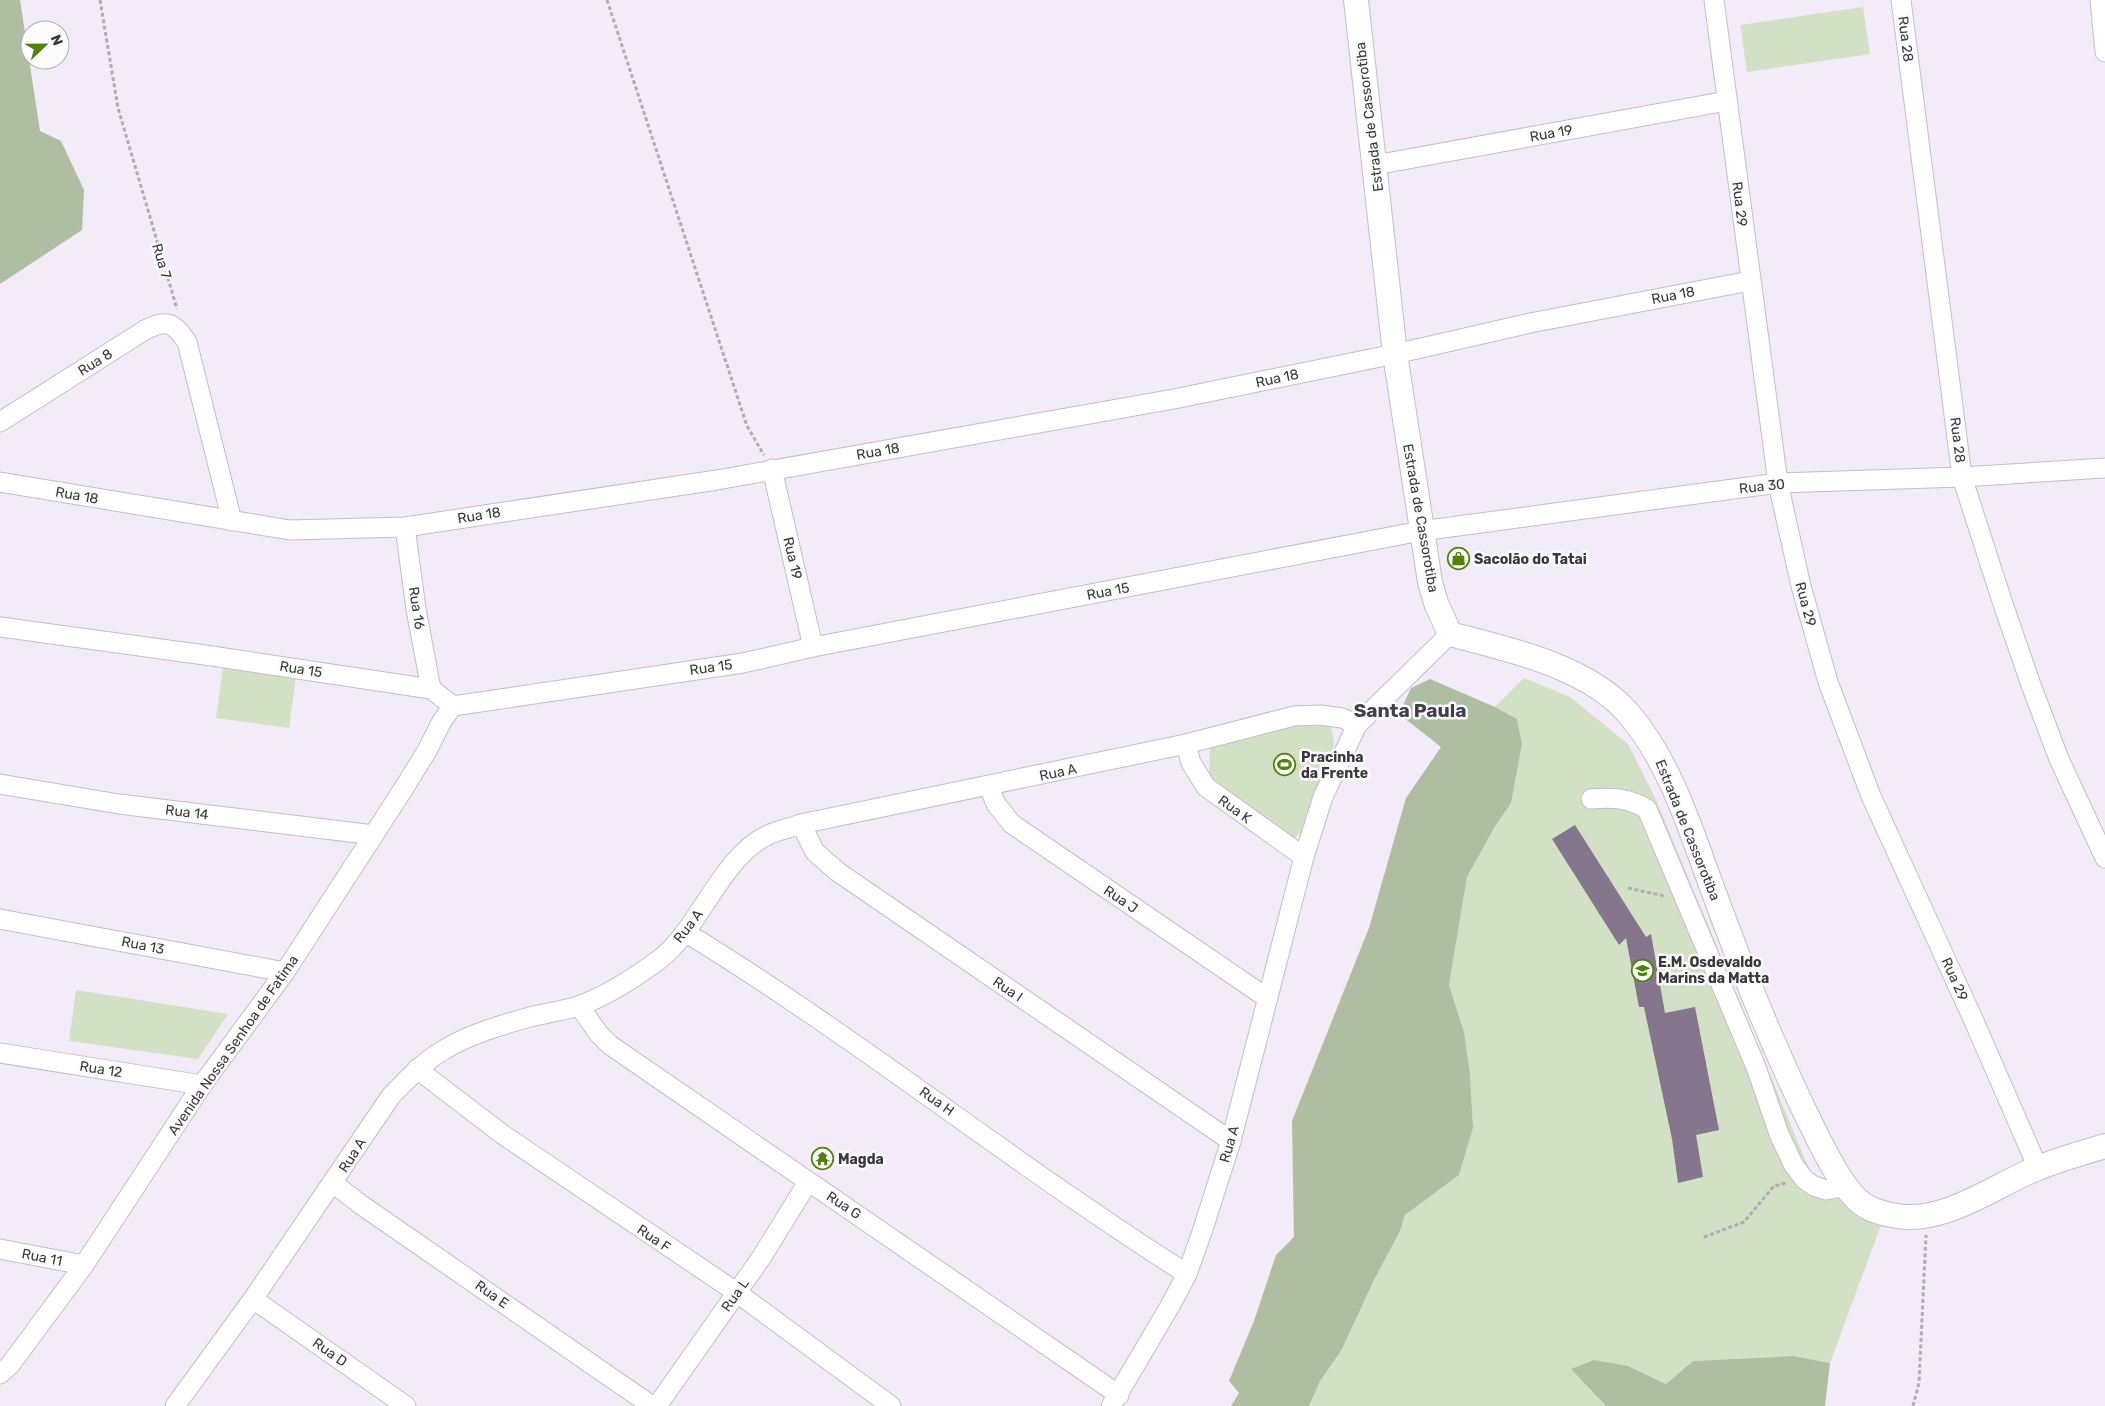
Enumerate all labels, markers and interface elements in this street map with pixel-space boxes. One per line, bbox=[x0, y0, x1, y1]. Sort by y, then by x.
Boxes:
street label: Rua 28 bbox=[1894, 15, 1917, 63]
north arrow bbox=[20, 20, 70, 70]
text: N bbox=[47, 32, 66, 48]
street label: Estrada de Cassorotiba bbox=[1352, 41, 1387, 193]
street label: Rua 19 bbox=[1528, 121, 1574, 146]
street label: Rua 29 bbox=[1728, 181, 1751, 228]
street label: Rua 7 bbox=[148, 241, 175, 281]
street label: Rua 18 bbox=[1650, 283, 1696, 308]
street label: Rua 8 bbox=[75, 345, 116, 380]
street label: Rua 18 bbox=[1254, 366, 1300, 391]
street label: Rua 28 bbox=[1946, 416, 1969, 464]
street label: Rua 18 bbox=[855, 439, 901, 464]
street label: Estrada de Cassorotiba bbox=[1399, 442, 1442, 594]
street label: Rua 30 bbox=[1738, 476, 1786, 497]
street label: Rua 18 bbox=[54, 483, 100, 508]
street label: Rua 18 bbox=[456, 504, 502, 527]
street label: Rua 19 bbox=[779, 535, 806, 581]
shop icon: Sacolão do Tatai bbox=[1446, 547, 1470, 571]
place label: Sacolão do Tatai bbox=[1474, 551, 1587, 568]
street label: Rua 15 bbox=[1085, 579, 1131, 604]
street label: Rua 29 bbox=[1791, 580, 1820, 628]
street label: Rua 16 bbox=[405, 585, 428, 631]
street label: Rua 15 bbox=[689, 656, 734, 679]
street label: Rua 15 bbox=[278, 658, 324, 681]
district label: Santa Paula bbox=[1354, 699, 1466, 722]
place label: Pracinha da Frente bbox=[1301, 749, 1368, 782]
sports icon: Pracinha da Frente bbox=[1273, 753, 1297, 777]
street label: Estrada de Cassorotiba bbox=[1651, 757, 1724, 903]
street label: Rua A bbox=[1038, 760, 1079, 785]
street label: Rua K bbox=[1215, 792, 1255, 828]
street label: Rua 14 bbox=[164, 801, 210, 824]
street label: Rua J bbox=[1100, 882, 1141, 917]
street label: Rua A bbox=[670, 906, 707, 946]
street label: Rua 13 bbox=[120, 933, 166, 958]
street label: Avenida Nossa Senhoa de Fatima bbox=[165, 952, 302, 1138]
place label: E.M. Osdevaldo Marins da Matta bbox=[1658, 954, 1769, 987]
street label: Rua 29 bbox=[1938, 955, 1972, 1003]
school or university icon: E.M. Osdevaldo Marins da Matta bbox=[1630, 958, 1654, 982]
street label: Rua I bbox=[989, 973, 1026, 1006]
street label: Rua 12 bbox=[78, 1058, 123, 1081]
street label: Rua H bbox=[916, 1083, 957, 1119]
street label: Rua A bbox=[1216, 1123, 1243, 1165]
street label: Rua A bbox=[335, 1134, 370, 1176]
temple icon: Magda bbox=[810, 1147, 834, 1171]
place label: Magda bbox=[838, 1151, 884, 1168]
street label: Rua G bbox=[823, 1188, 864, 1223]
street label: Rua F bbox=[634, 1221, 674, 1256]
street label: Rua 11 bbox=[20, 1245, 64, 1270]
street label: Rua L bbox=[718, 1275, 753, 1315]
street label: Rua E bbox=[472, 1277, 512, 1312]
street label: Rua D bbox=[309, 1334, 350, 1370]

